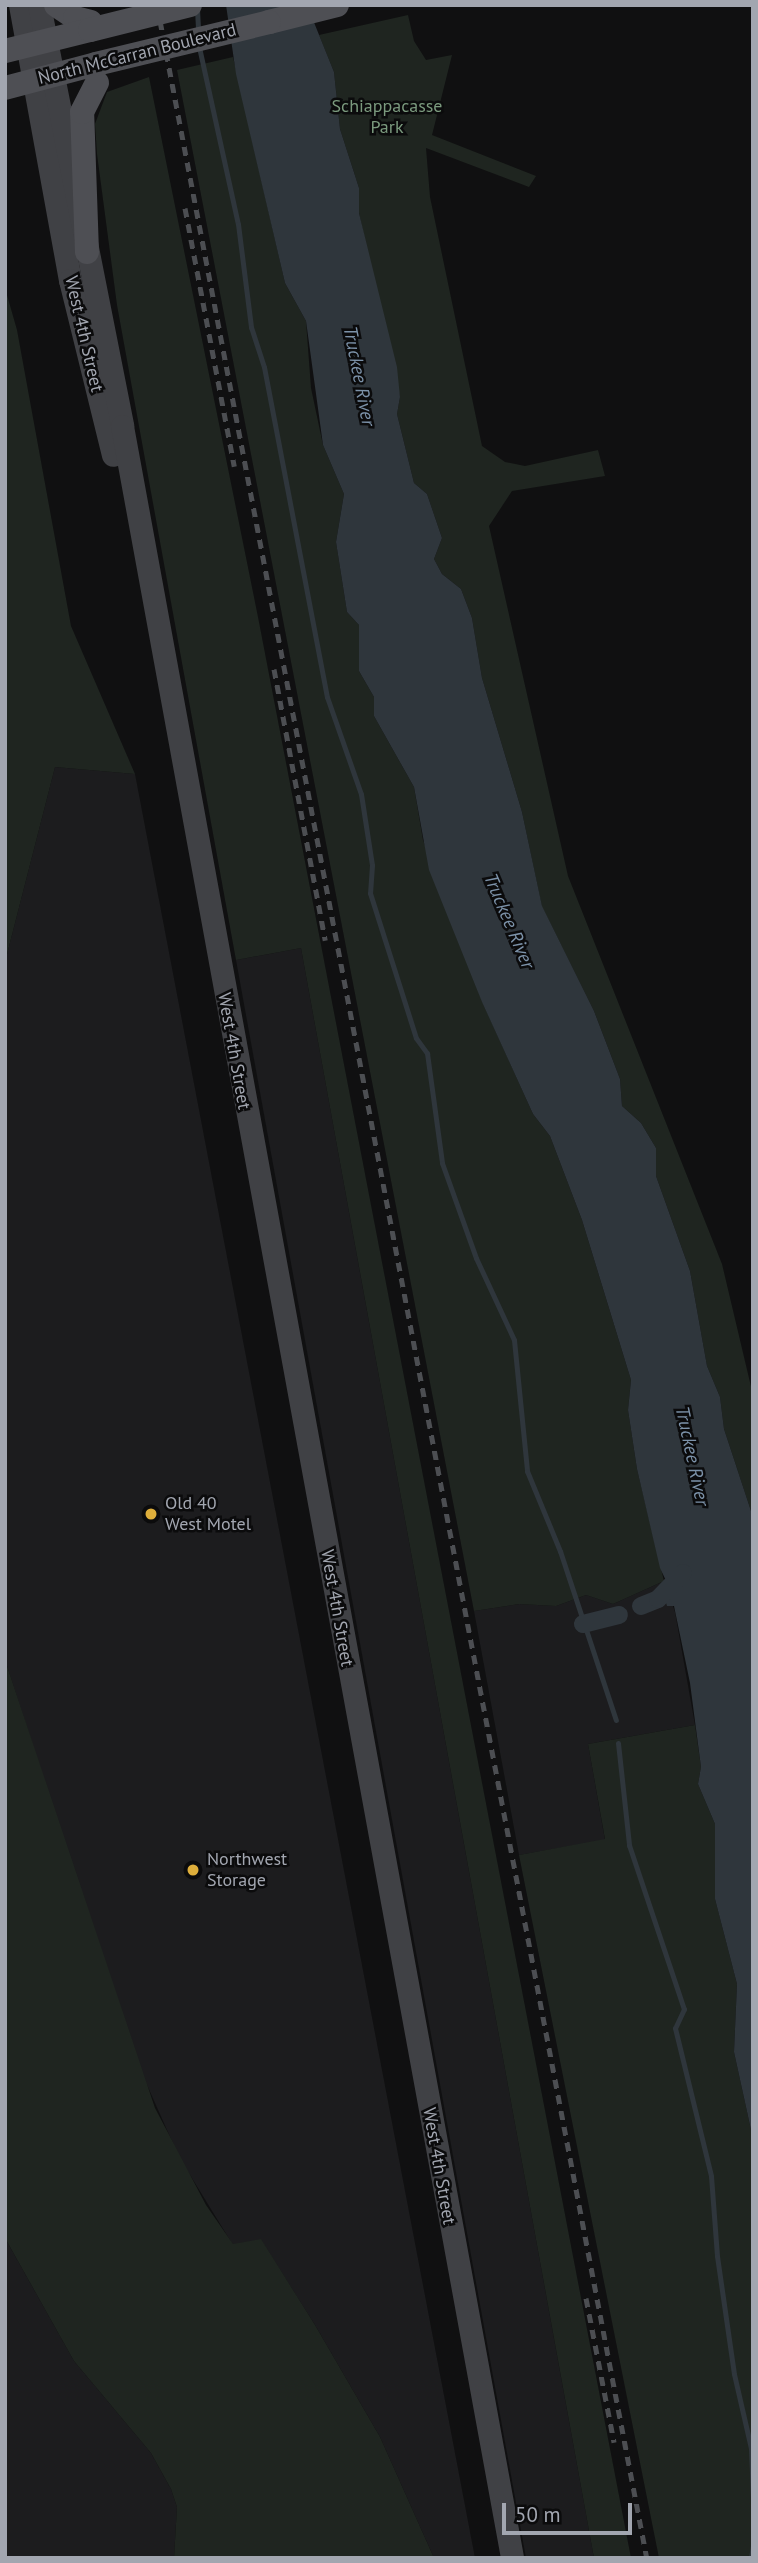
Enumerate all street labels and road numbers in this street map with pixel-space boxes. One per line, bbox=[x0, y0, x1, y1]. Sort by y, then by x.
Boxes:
street label: North McCarran Boulevard bbox=[36, 19, 238, 89]
street label: West 4th Street bbox=[60, 274, 108, 394]
street label: West 4th Street bbox=[213, 991, 255, 1111]
street label: West 4th Street bbox=[316, 1548, 358, 1668]
street label: West 4th Street bbox=[418, 2106, 460, 2226]

